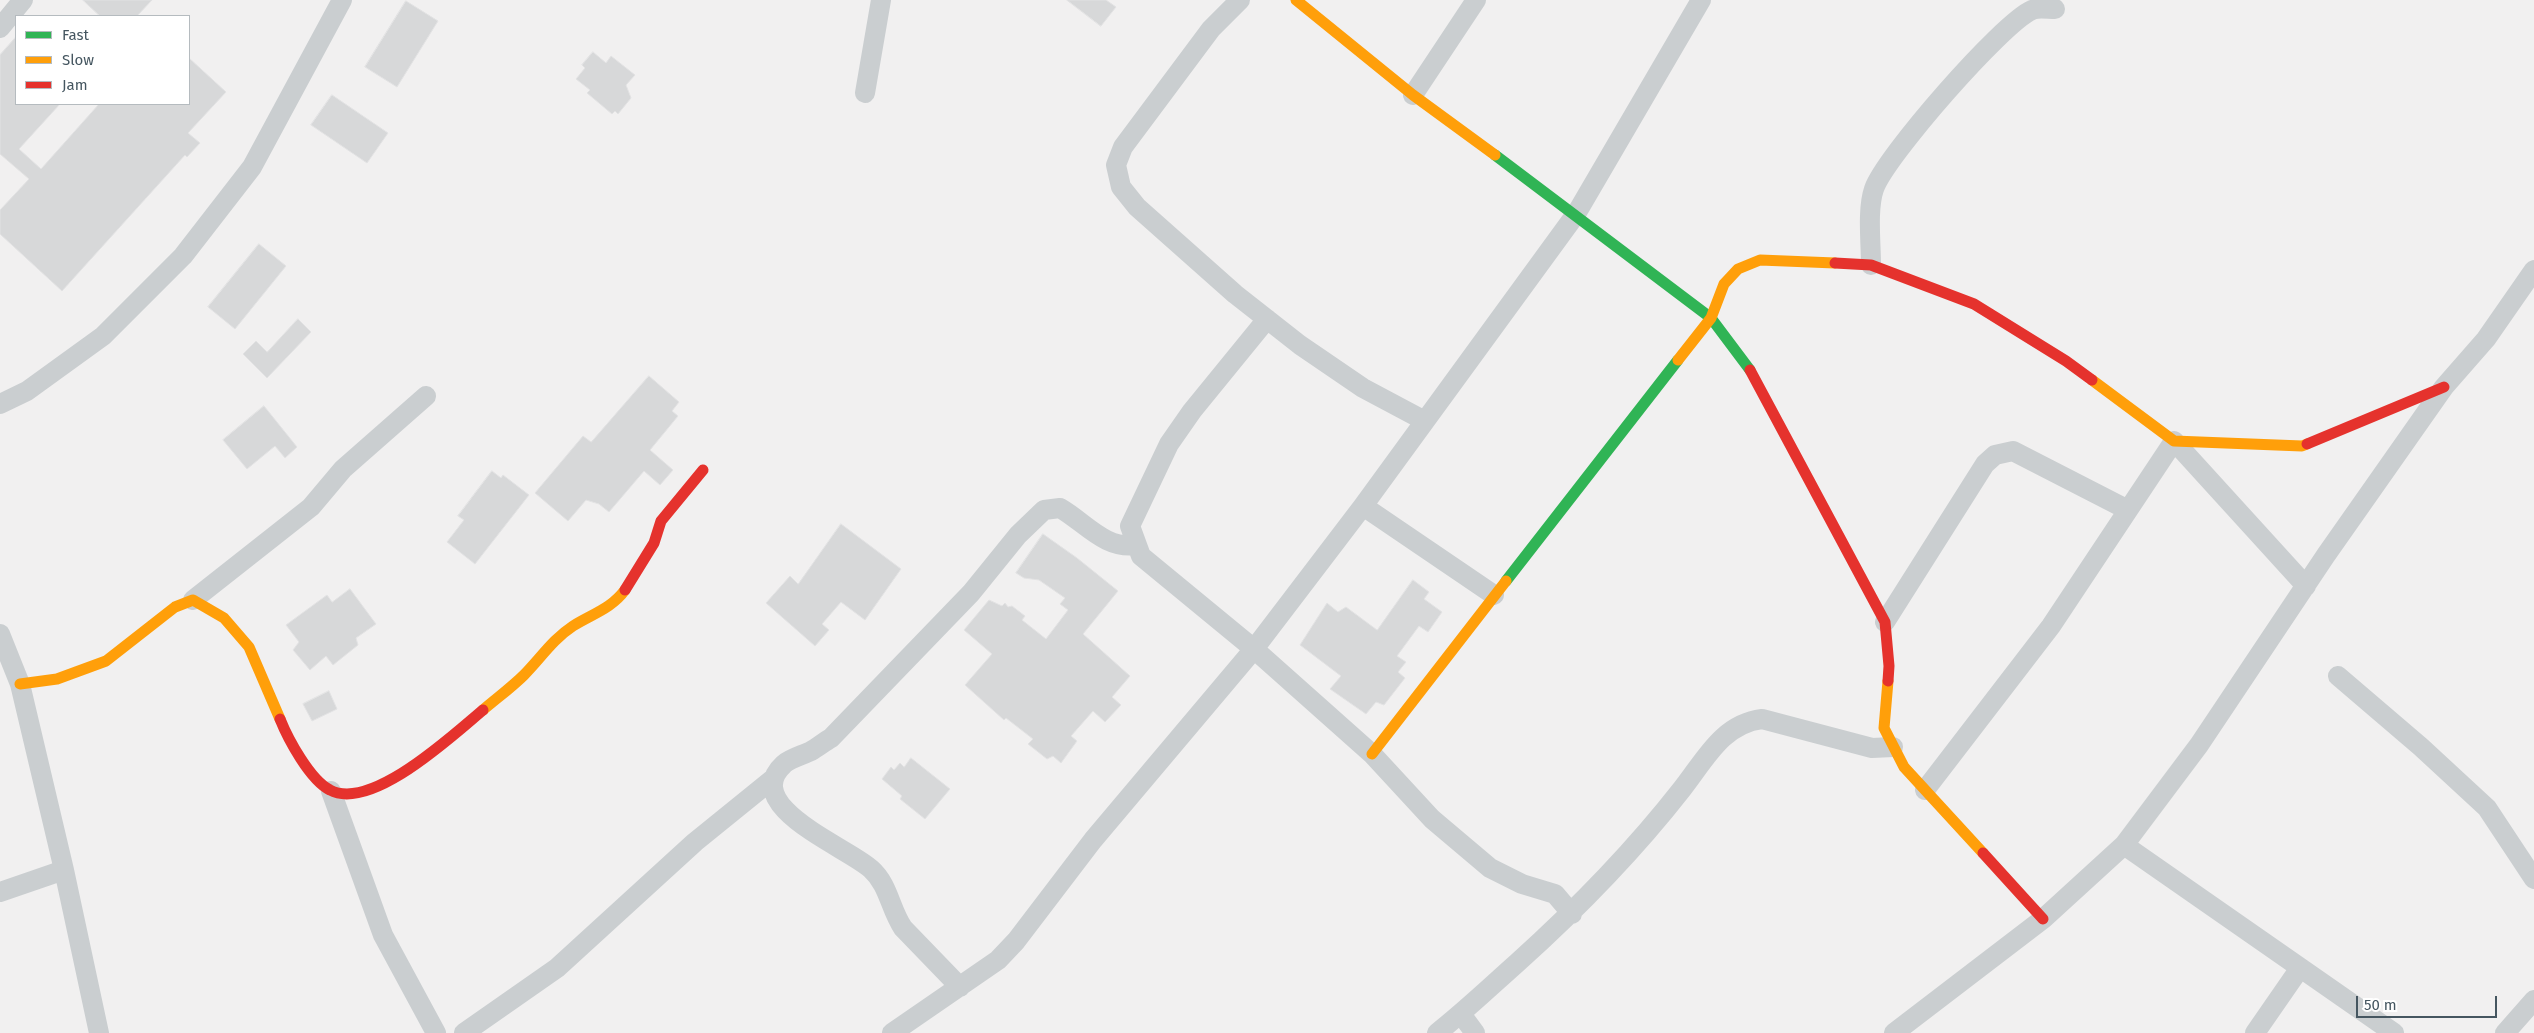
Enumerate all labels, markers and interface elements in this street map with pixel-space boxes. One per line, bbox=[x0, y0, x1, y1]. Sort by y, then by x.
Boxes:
legend bbox=[15, 15, 190, 105]
text: Fast bbox=[62, 26, 89, 44]
text: Slow bbox=[62, 51, 94, 69]
text: Jam bbox=[62, 76, 88, 94]
scale bar bbox=[2359, 986, 2500, 1018]
text: 50 m bbox=[2364, 996, 2397, 1014]

